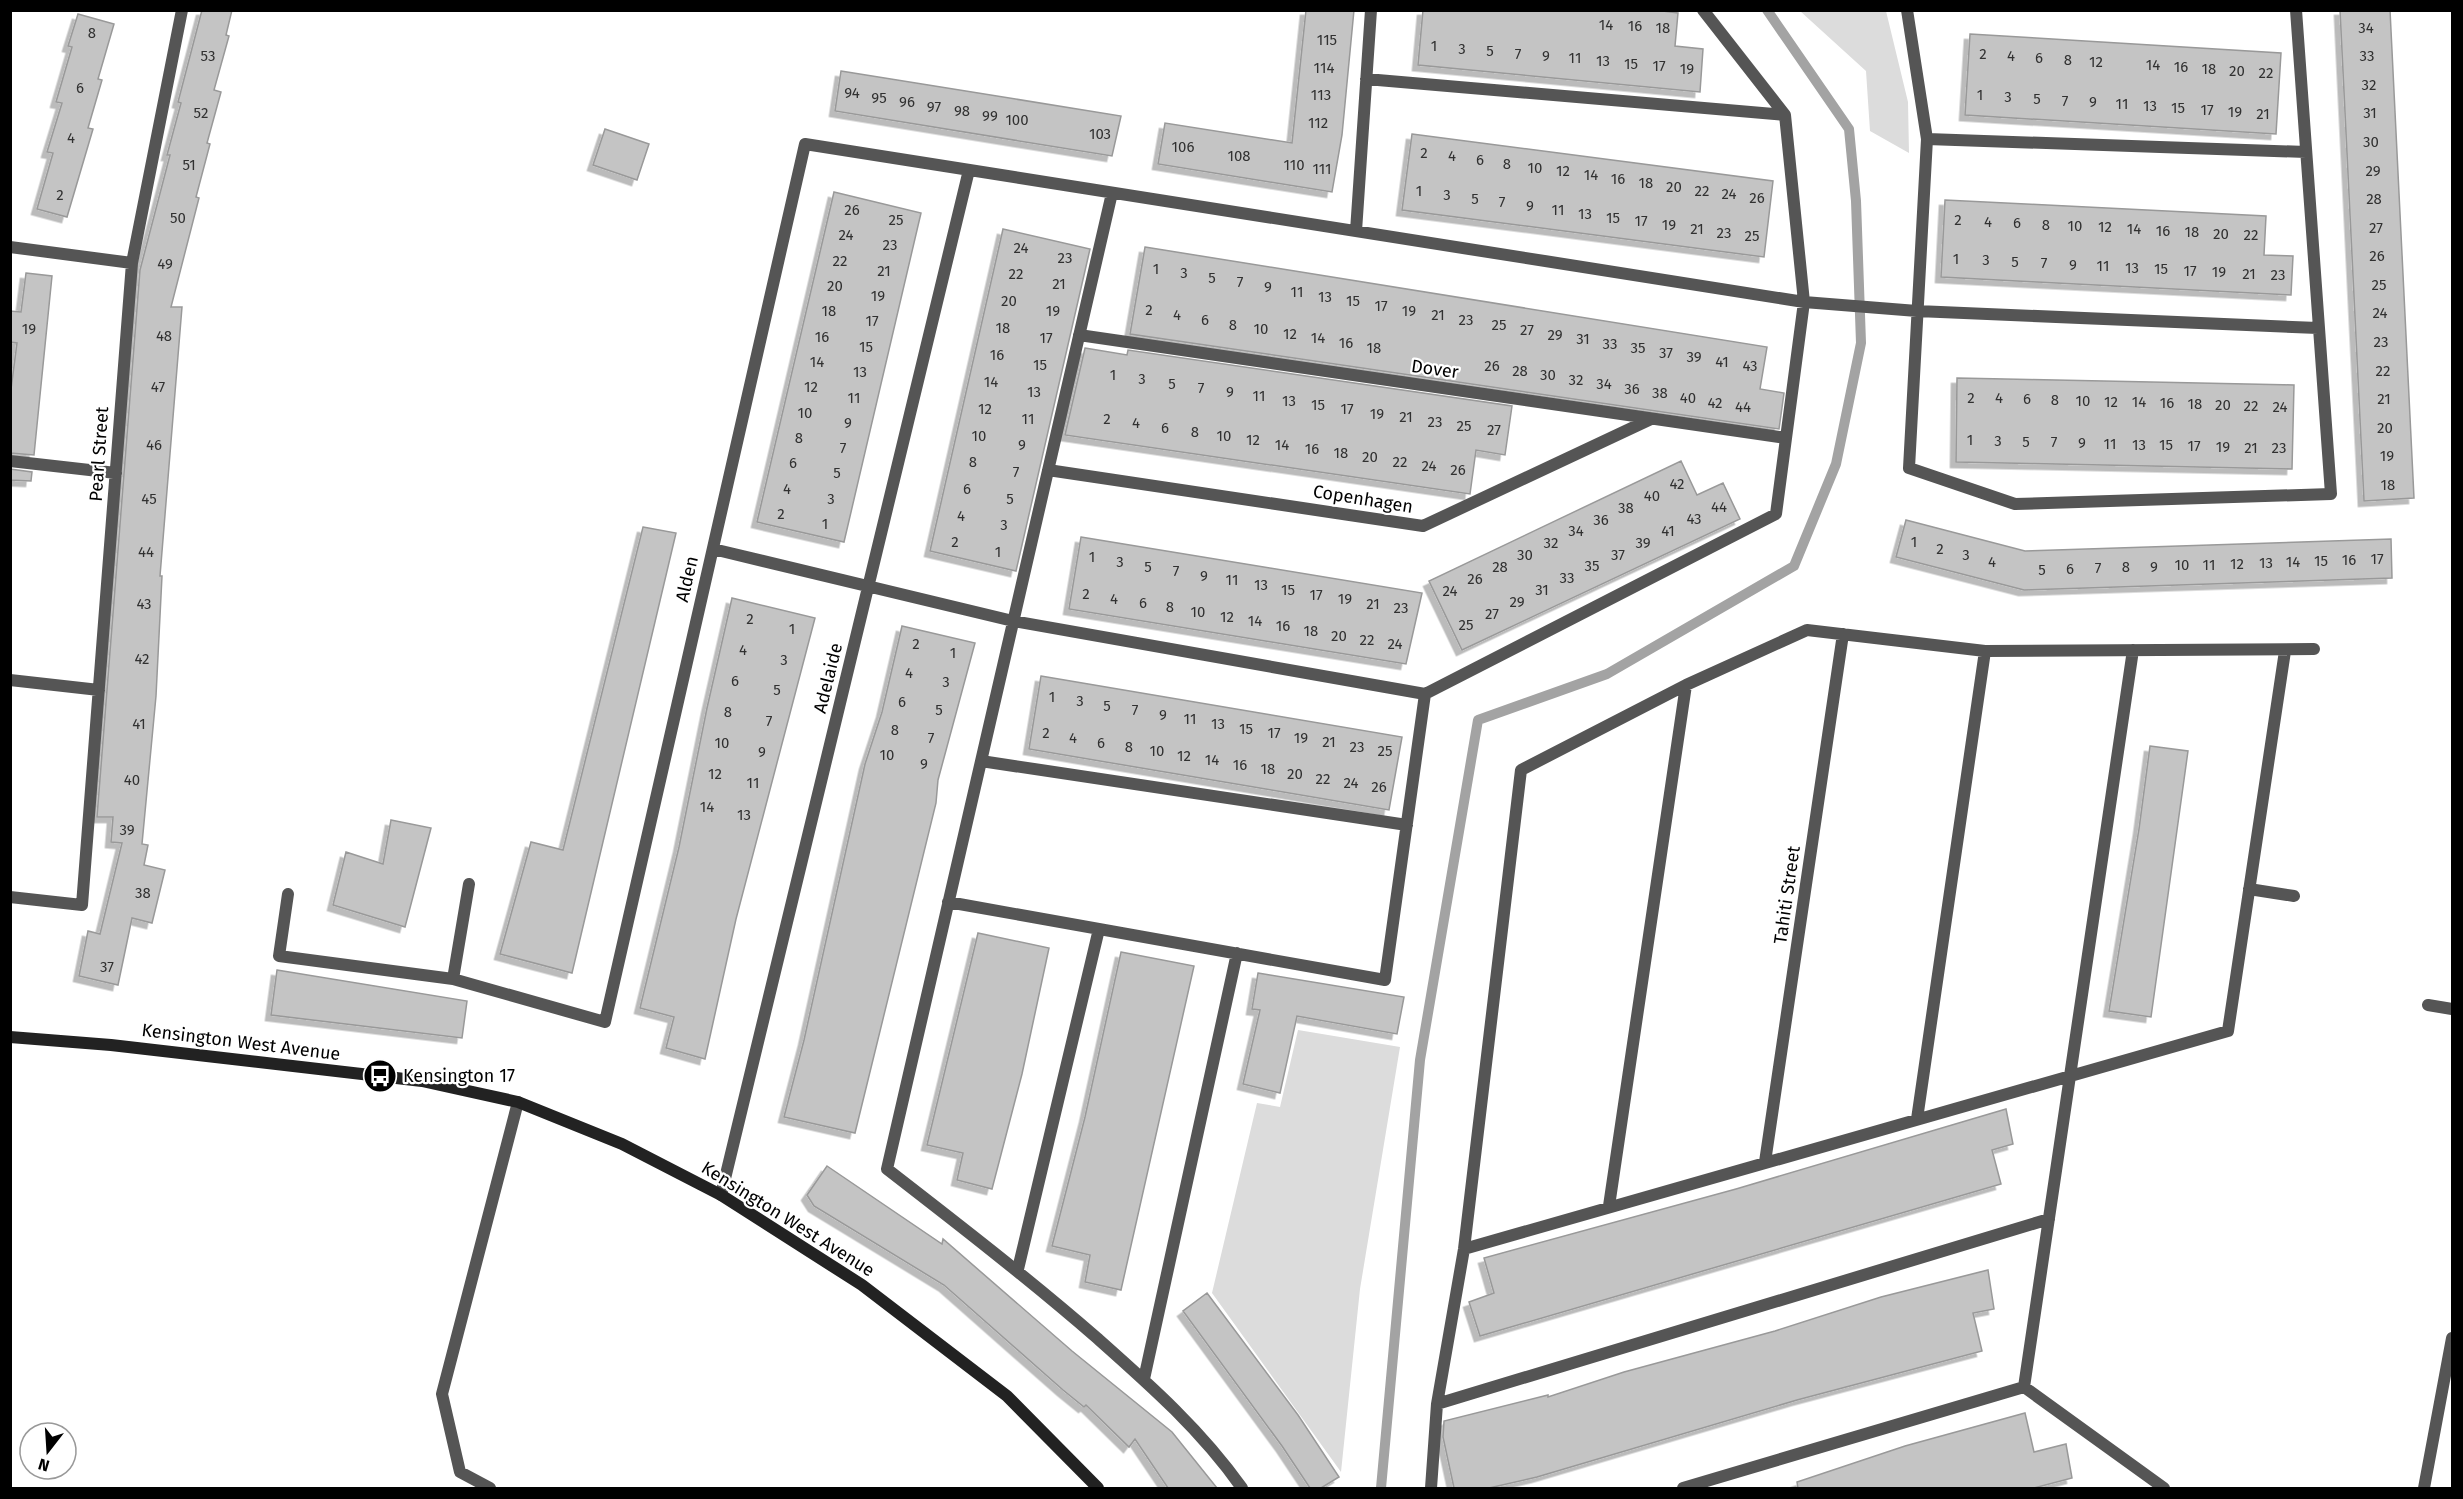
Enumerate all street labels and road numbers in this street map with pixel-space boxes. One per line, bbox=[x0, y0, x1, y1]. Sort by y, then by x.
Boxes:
street label: Dover bbox=[1410, 355, 1460, 383]
street label: Pearl Street bbox=[85, 405, 113, 502]
street label: Copenhagen bbox=[1311, 480, 1415, 518]
street label: Alden bbox=[671, 554, 703, 604]
street label: Adelaide bbox=[809, 641, 847, 715]
street label: Tahiti Street bbox=[1769, 844, 1805, 946]
street label: Kensington West Avenue bbox=[140, 1019, 342, 1065]
street label: Kensington West Avenue bbox=[697, 1157, 879, 1281]

